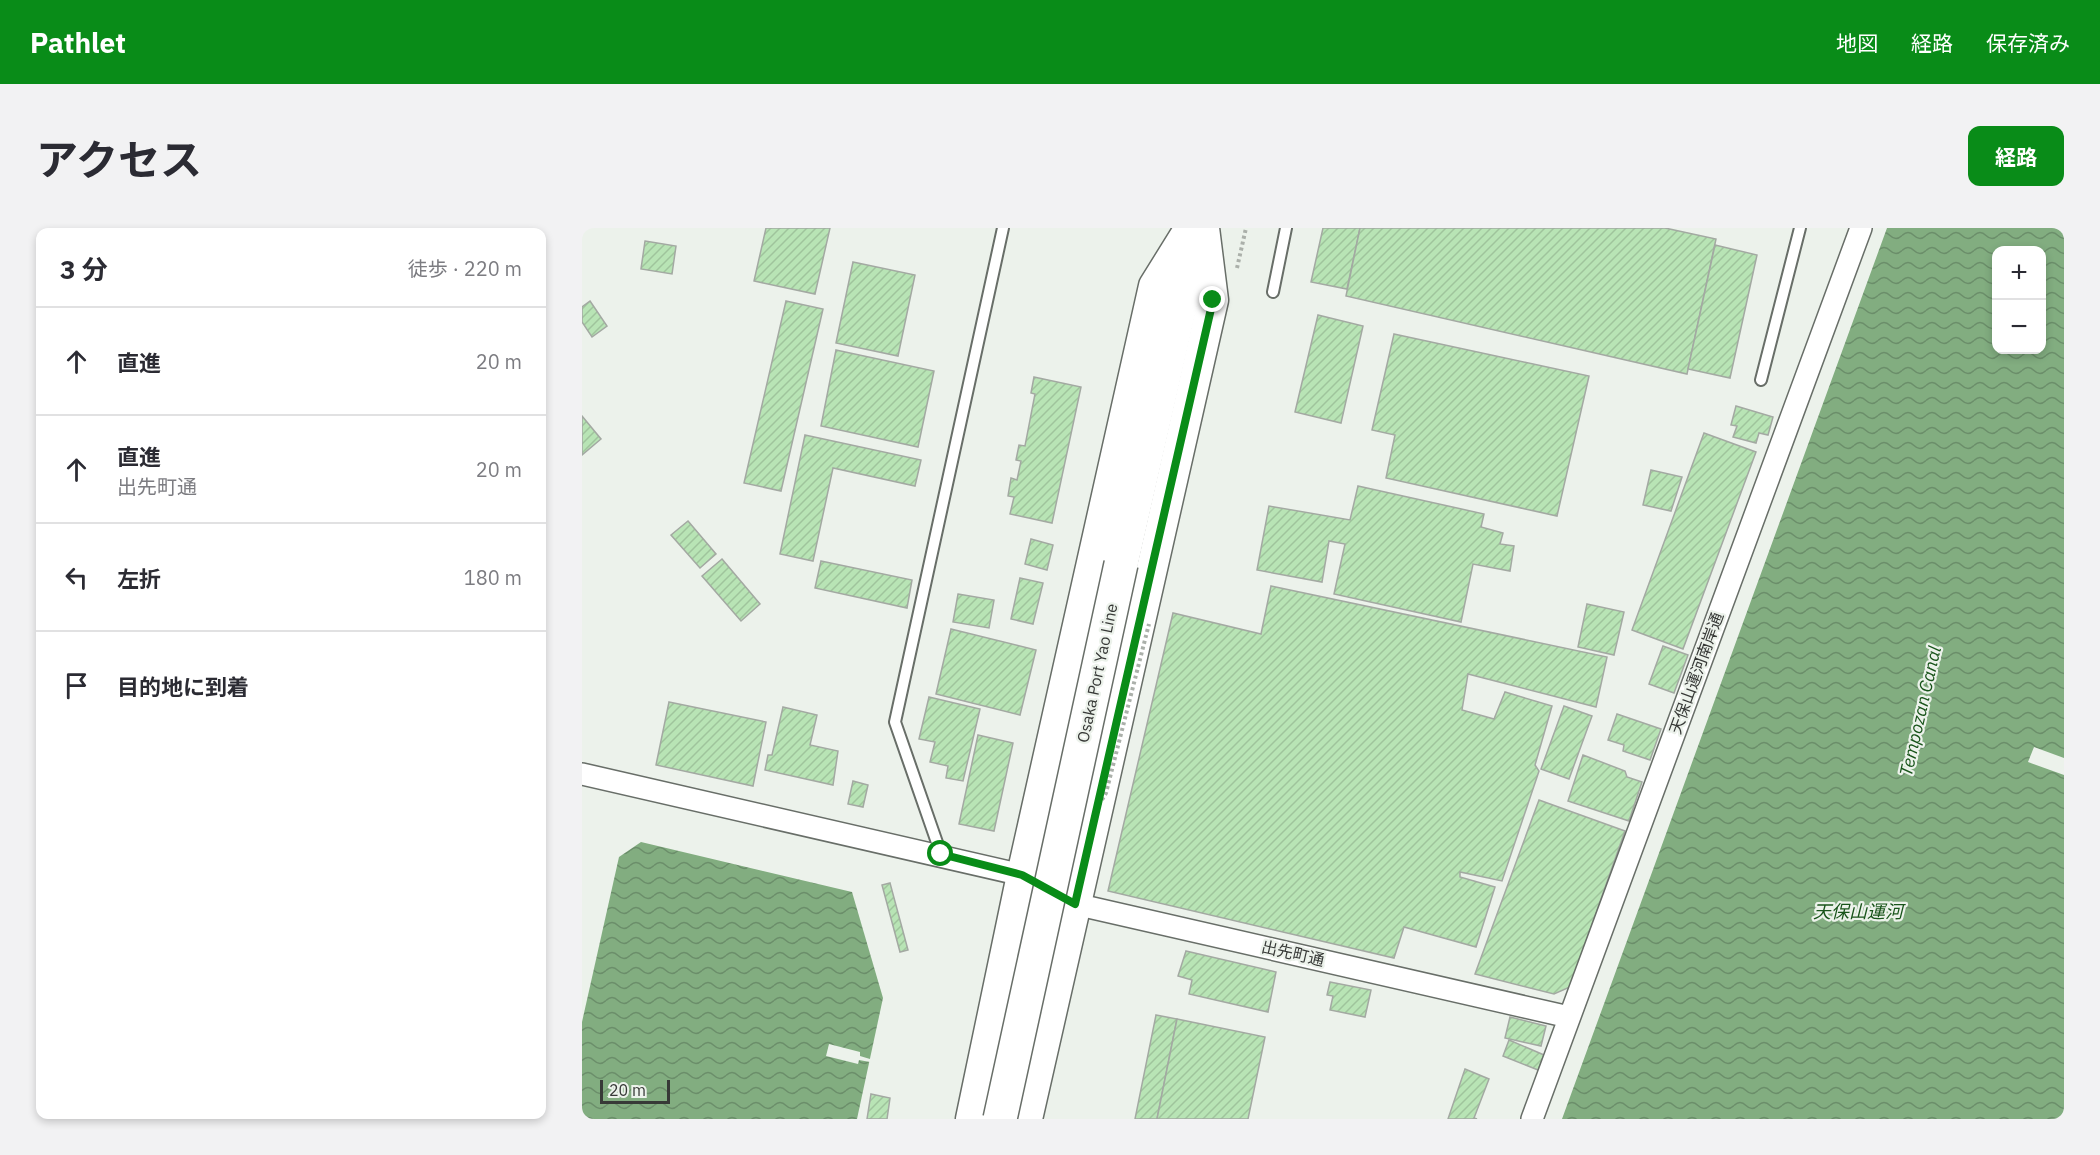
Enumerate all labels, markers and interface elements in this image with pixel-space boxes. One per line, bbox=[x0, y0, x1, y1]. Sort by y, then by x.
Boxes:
text: Pathlet bbox=[30, 24, 126, 61]
text: 地図 bbox=[1836, 29, 1878, 57]
text: 経路 bbox=[1911, 29, 1953, 57]
text: 保存済み bbox=[1986, 29, 2070, 57]
button: 経路 bbox=[1968, 126, 2064, 186]
text: アクセス bbox=[36, 132, 202, 187]
map controls bbox=[1992, 246, 2046, 354]
button: + bbox=[1992, 246, 2046, 300]
text: 3 分 bbox=[60, 252, 108, 286]
text: 徒歩 · 220 m bbox=[408, 255, 522, 282]
route end bbox=[1199, 286, 1225, 312]
button: − bbox=[1992, 300, 2046, 354]
icon: ahead bbox=[60, 345, 93, 378]
text: 直進 bbox=[117, 348, 161, 377]
text: 20 m bbox=[476, 348, 522, 375]
text: 直進 bbox=[117, 442, 161, 471]
icon: ahead bbox=[60, 453, 93, 486]
text: 20 m bbox=[476, 456, 522, 483]
text: 出先町通 bbox=[117, 473, 197, 500]
icon: left bbox=[60, 561, 93, 594]
text: 左折 bbox=[117, 564, 161, 593]
text: 180 m bbox=[464, 564, 522, 591]
street label: Osaka Port Yao Line bbox=[1072, 601, 1122, 744]
street label: 天保山運河南岸通 bbox=[1665, 609, 1727, 737]
water label: Tempozan Canal bbox=[1894, 643, 1946, 778]
icon: arrive bbox=[60, 669, 93, 702]
text: 目的地に到着 bbox=[117, 672, 249, 701]
route start bbox=[927, 840, 953, 866]
water label: 天保山運河 bbox=[1813, 900, 1906, 923]
street label: 出先町通 bbox=[1260, 936, 1326, 970]
scale bar bbox=[600, 1077, 670, 1104]
text: 20 m bbox=[609, 1080, 646, 1100]

